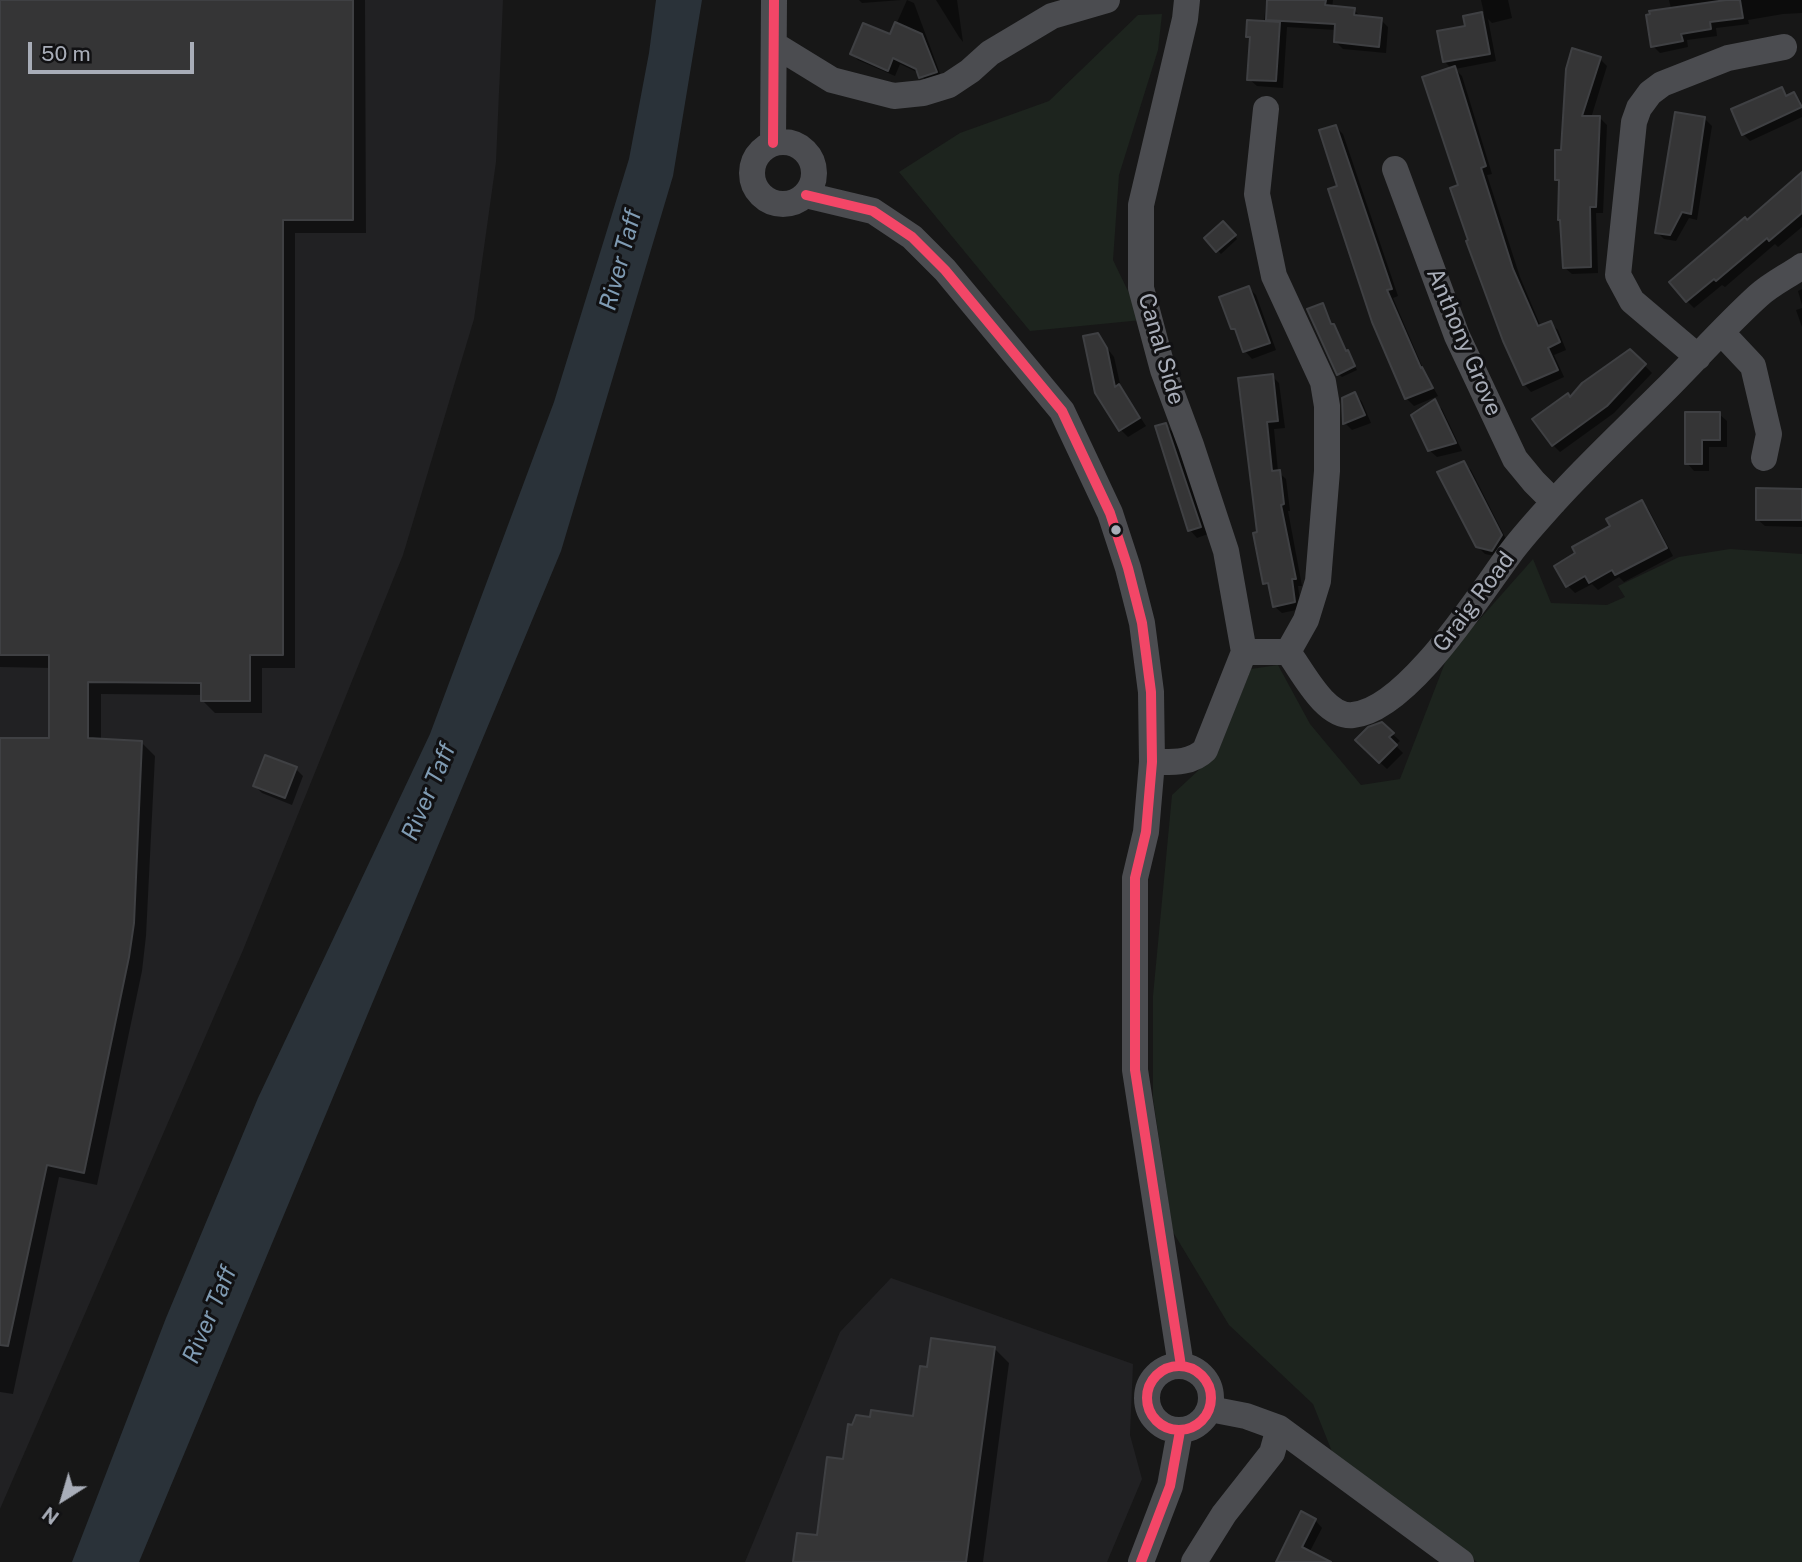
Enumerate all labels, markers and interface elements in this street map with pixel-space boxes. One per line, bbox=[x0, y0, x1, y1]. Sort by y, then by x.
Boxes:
scale bar bbox=[32, 28, 198, 72]
text: 50 m bbox=[41, 41, 91, 66]
water label: River Taff bbox=[594, 207, 648, 313]
street label: Anthony Grove bbox=[1420, 264, 1508, 420]
street label: Canal Side bbox=[1132, 290, 1190, 408]
unlabelled marker bbox=[1109, 523, 1123, 537]
street label: Graig Road bbox=[1427, 547, 1521, 657]
water label: River Taff bbox=[396, 739, 462, 845]
water label: River Taff bbox=[177, 1262, 243, 1368]
north arrow bbox=[28, 1464, 98, 1534]
text: N bbox=[38, 1503, 63, 1529]

